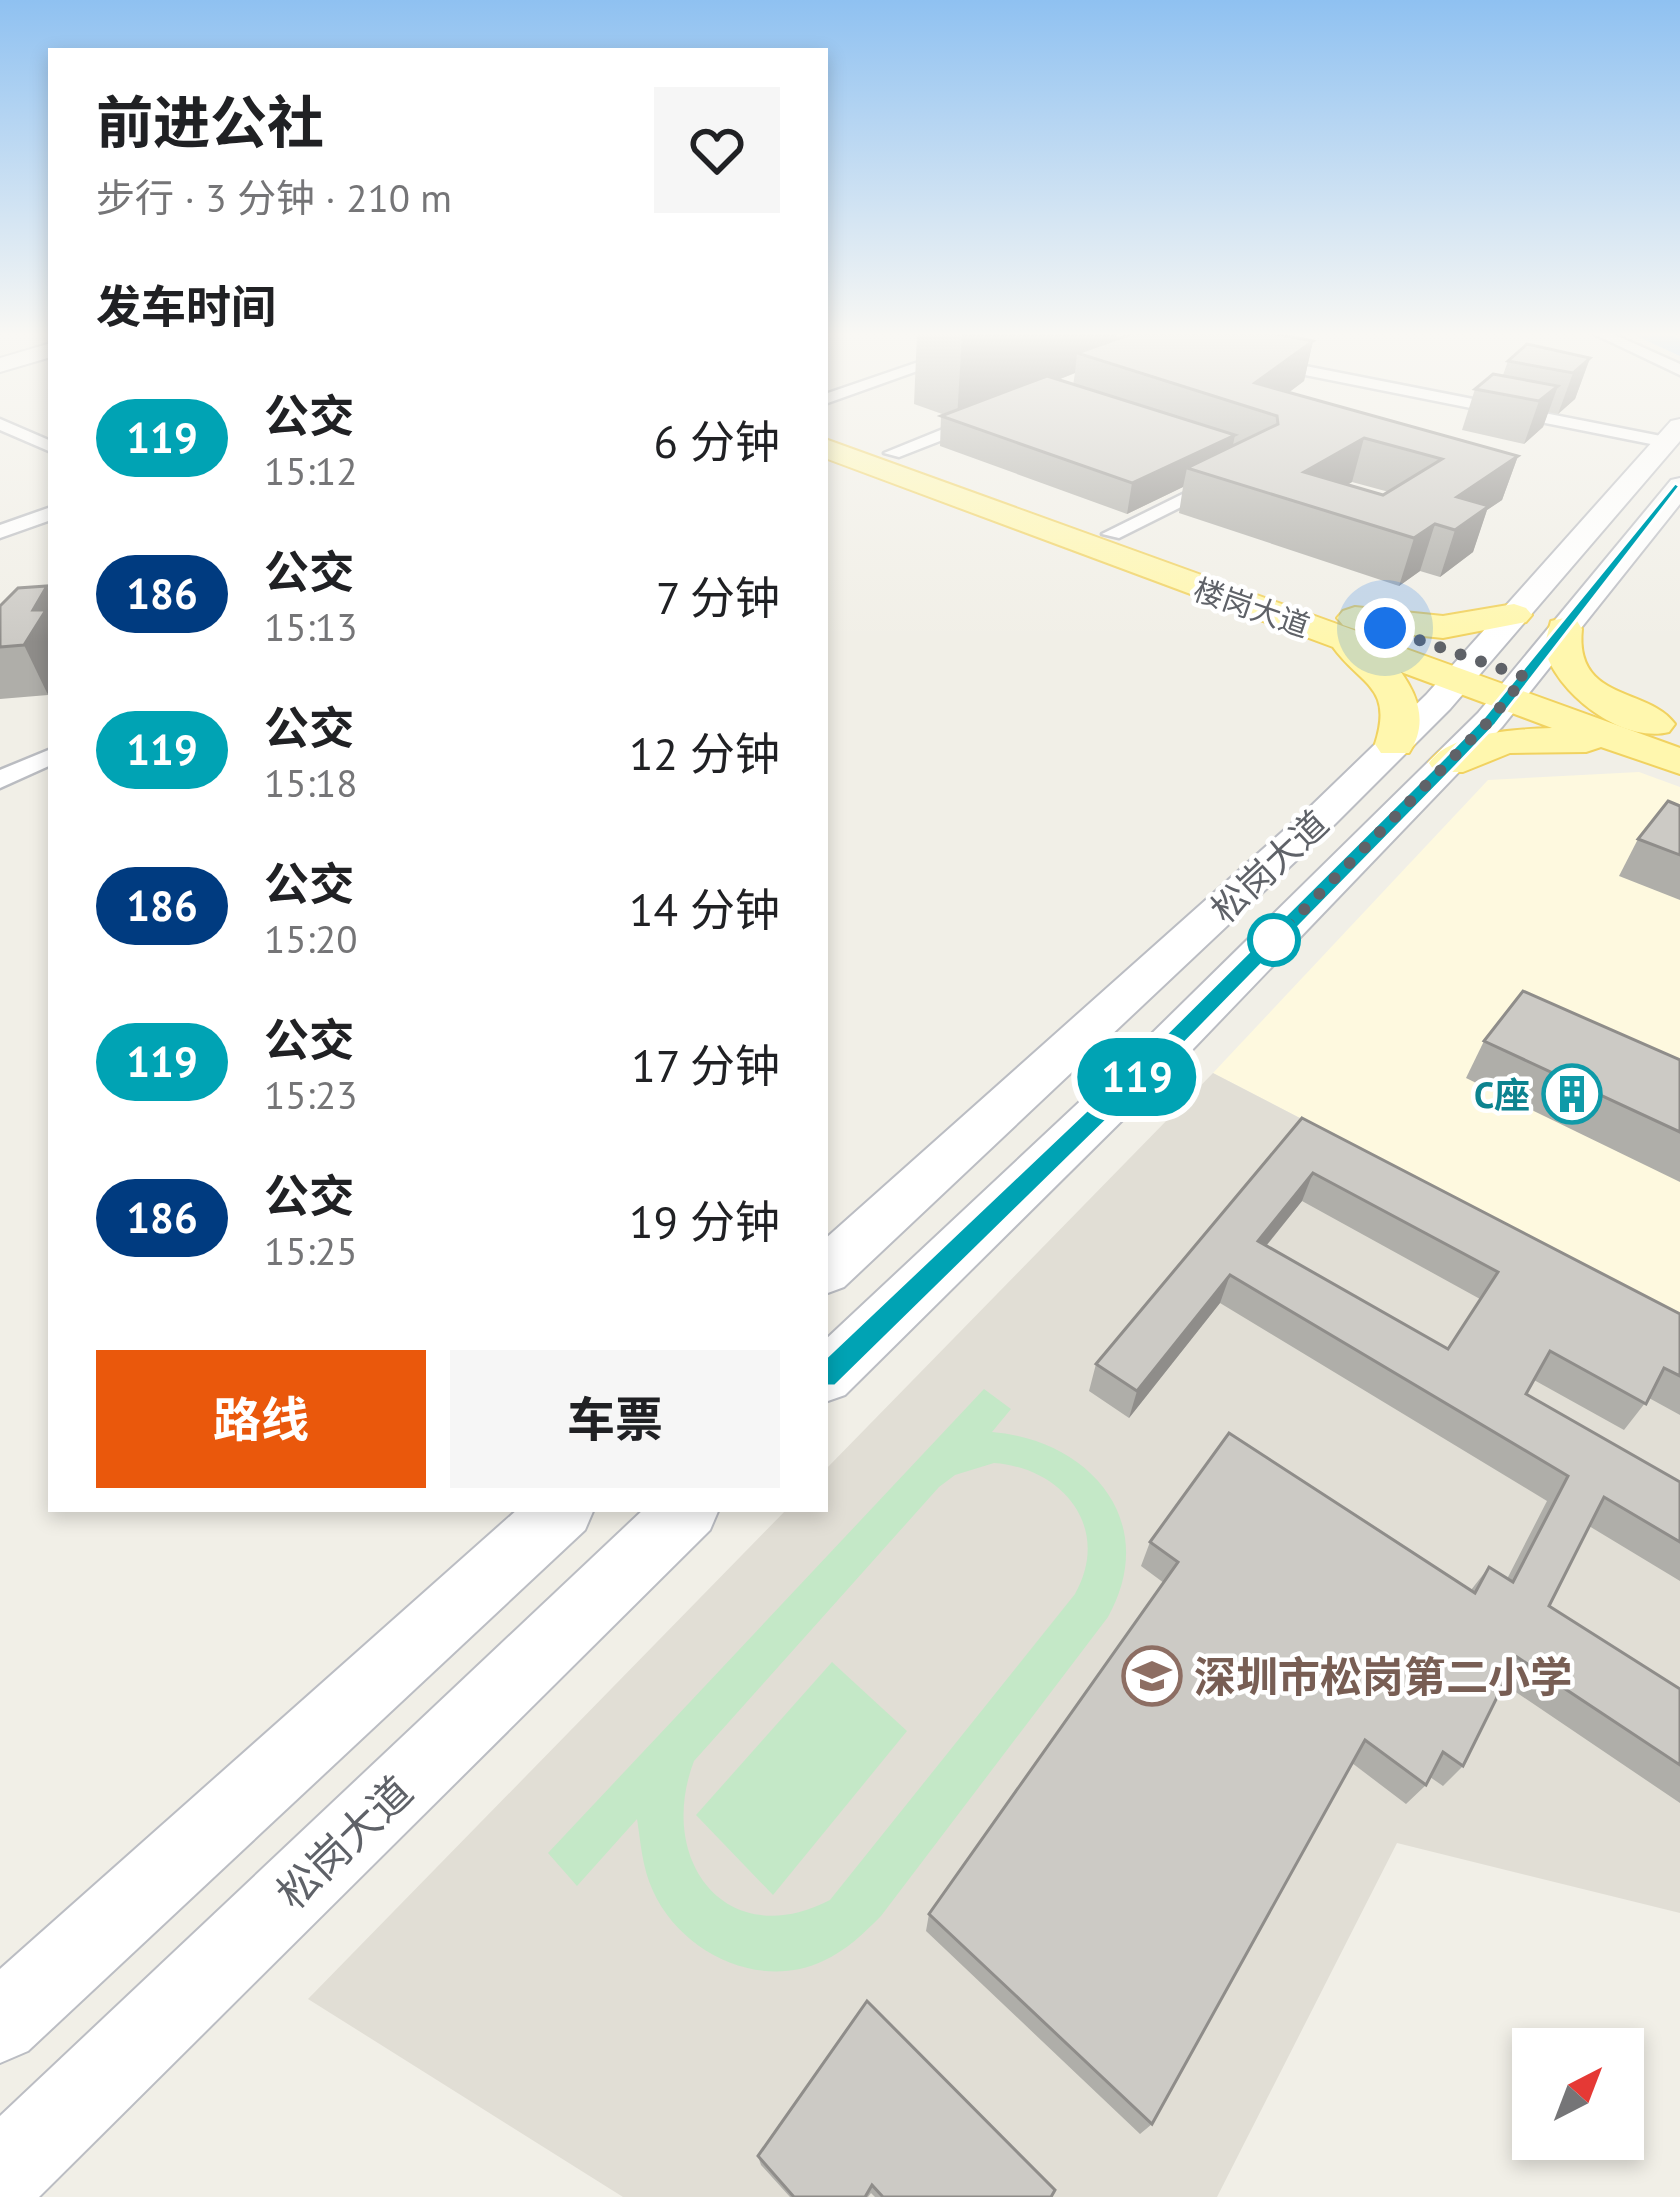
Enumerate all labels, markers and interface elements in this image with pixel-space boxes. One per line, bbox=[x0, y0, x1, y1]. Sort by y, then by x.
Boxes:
text: 前进公社 bbox=[96, 85, 324, 159]
button: heart bbox=[654, 87, 780, 213]
text: 步行 · 3 分钟 · 210 m bbox=[96, 172, 452, 223]
text: 发车时间 bbox=[96, 277, 276, 335]
text: 公交 bbox=[264, 386, 354, 444]
text: 119 bbox=[126, 410, 198, 465]
text: 6 分钟 bbox=[653, 412, 780, 470]
text: 15:12 bbox=[264, 445, 358, 496]
text: 公交 bbox=[264, 542, 354, 600]
text: 186 bbox=[126, 566, 198, 621]
text: 7 分钟 bbox=[656, 568, 780, 626]
street label: 楼岗大道 bbox=[1189, 569, 1315, 645]
your location bbox=[1355, 598, 1415, 658]
text: 15:13 bbox=[264, 601, 358, 652]
text: 公交 bbox=[264, 698, 354, 756]
text: 119 bbox=[126, 722, 198, 777]
text: 12 分钟 bbox=[629, 724, 780, 782]
text: 15:18 bbox=[264, 757, 358, 808]
street label: 松岗大道 bbox=[1200, 800, 1338, 932]
text: 公交 bbox=[264, 854, 354, 912]
text: 186 bbox=[126, 878, 198, 933]
text: 14 分钟 bbox=[629, 880, 780, 938]
text: 15:20 bbox=[264, 913, 358, 964]
unlabelled marker bbox=[1249, 915, 1299, 965]
text: 公交 bbox=[264, 1010, 354, 1068]
text: 119 bbox=[126, 1034, 198, 1089]
text: 17 分钟 bbox=[631, 1036, 780, 1094]
line badge: 119 bbox=[1068, 1038, 1206, 1116]
text: 119 bbox=[1101, 1049, 1173, 1104]
building icon: C座 bbox=[1541, 1063, 1603, 1125]
text: 15:23 bbox=[264, 1069, 358, 1120]
place label: C座 bbox=[1474, 1071, 1530, 1118]
text: 公交 bbox=[264, 1166, 354, 1224]
text: 186 bbox=[126, 1190, 198, 1245]
text: 19 分钟 bbox=[629, 1192, 780, 1250]
text: 15:25 bbox=[264, 1225, 358, 1276]
button: 路线 bbox=[96, 1350, 426, 1488]
button: 车票 bbox=[450, 1350, 780, 1488]
school or university icon: 深圳市松岗第二小学 bbox=[1121, 1645, 1183, 1707]
place label: 深圳市松岗第二小学 bbox=[1194, 1649, 1572, 1704]
street label: 松岗大道 bbox=[264, 1764, 424, 1920]
north arrow bbox=[1512, 2028, 1644, 2160]
map controls bbox=[1512, 2028, 1644, 2160]

